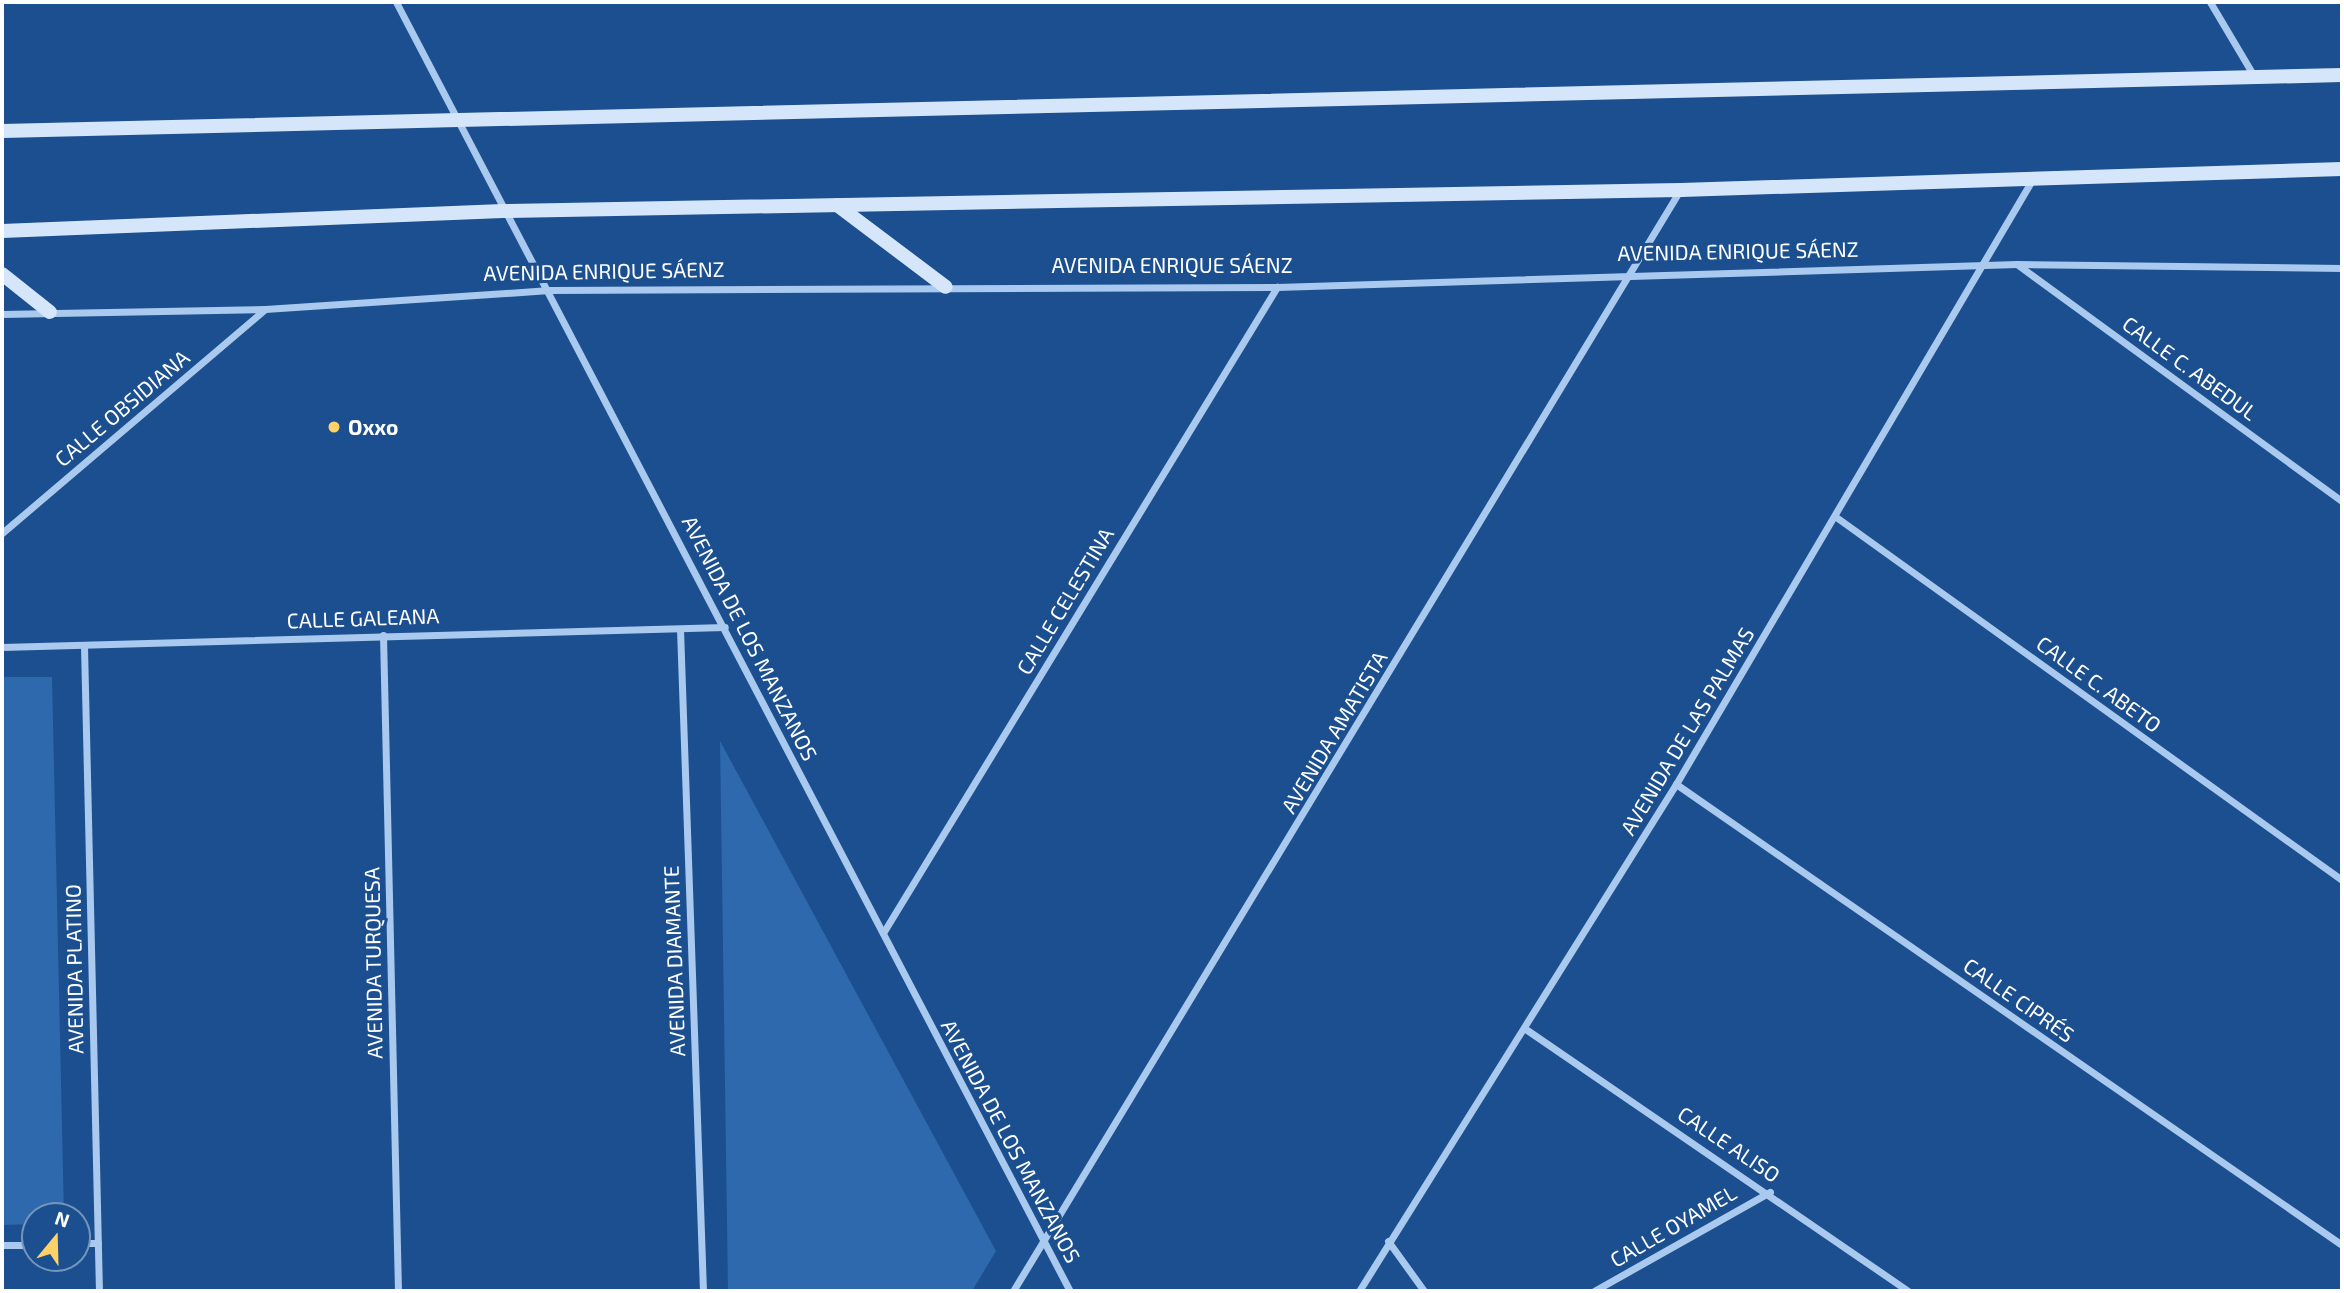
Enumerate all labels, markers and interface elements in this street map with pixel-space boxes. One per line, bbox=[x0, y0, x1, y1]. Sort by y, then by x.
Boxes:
street label: AVENIDA ENRIQUE SÁENZ bbox=[1617, 236, 1859, 266]
street label: AVENIDA ENRIQUE SÁENZ bbox=[1051, 252, 1293, 278]
street label: AVENIDA ENRIQUE SÁENZ bbox=[483, 256, 725, 286]
street label: CALLE C. ABEDUL bbox=[2117, 310, 2263, 426]
street label: CALLE OBSIDIANA bbox=[50, 344, 194, 472]
place label: Oxxo bbox=[348, 414, 398, 440]
marker: Oxxo bbox=[326, 419, 342, 435]
street label: AVENIDA DE LOS MANZANOS bbox=[677, 511, 823, 765]
street label: CALLE CELESTINA bbox=[1011, 523, 1119, 679]
street label: CALLE GALEANA bbox=[286, 603, 440, 633]
street label: AVENIDA DE LAS PALMAS bbox=[1615, 622, 1759, 840]
street label: CALLE C. ABETO bbox=[2032, 630, 2166, 738]
street label: AVENIDA AMATISTA bbox=[1275, 646, 1393, 818]
street label: AVENIDA DIAMANTE bbox=[658, 865, 690, 1057]
street label: AVENIDA TURQUESA bbox=[359, 866, 387, 1060]
street label: AVENIDA PLATINO bbox=[60, 884, 88, 1054]
street label: CALLE CIPRÉS bbox=[1959, 953, 2079, 1047]
street label: AVENIDA DE LOS MANZANOS bbox=[936, 1015, 1086, 1267]
street label: CALLE ALISO bbox=[1673, 1100, 1785, 1188]
street label: CALLE OYAMEL bbox=[1605, 1180, 1741, 1272]
north arrow bbox=[21, 1202, 91, 1272]
text: N bbox=[52, 1205, 73, 1232]

